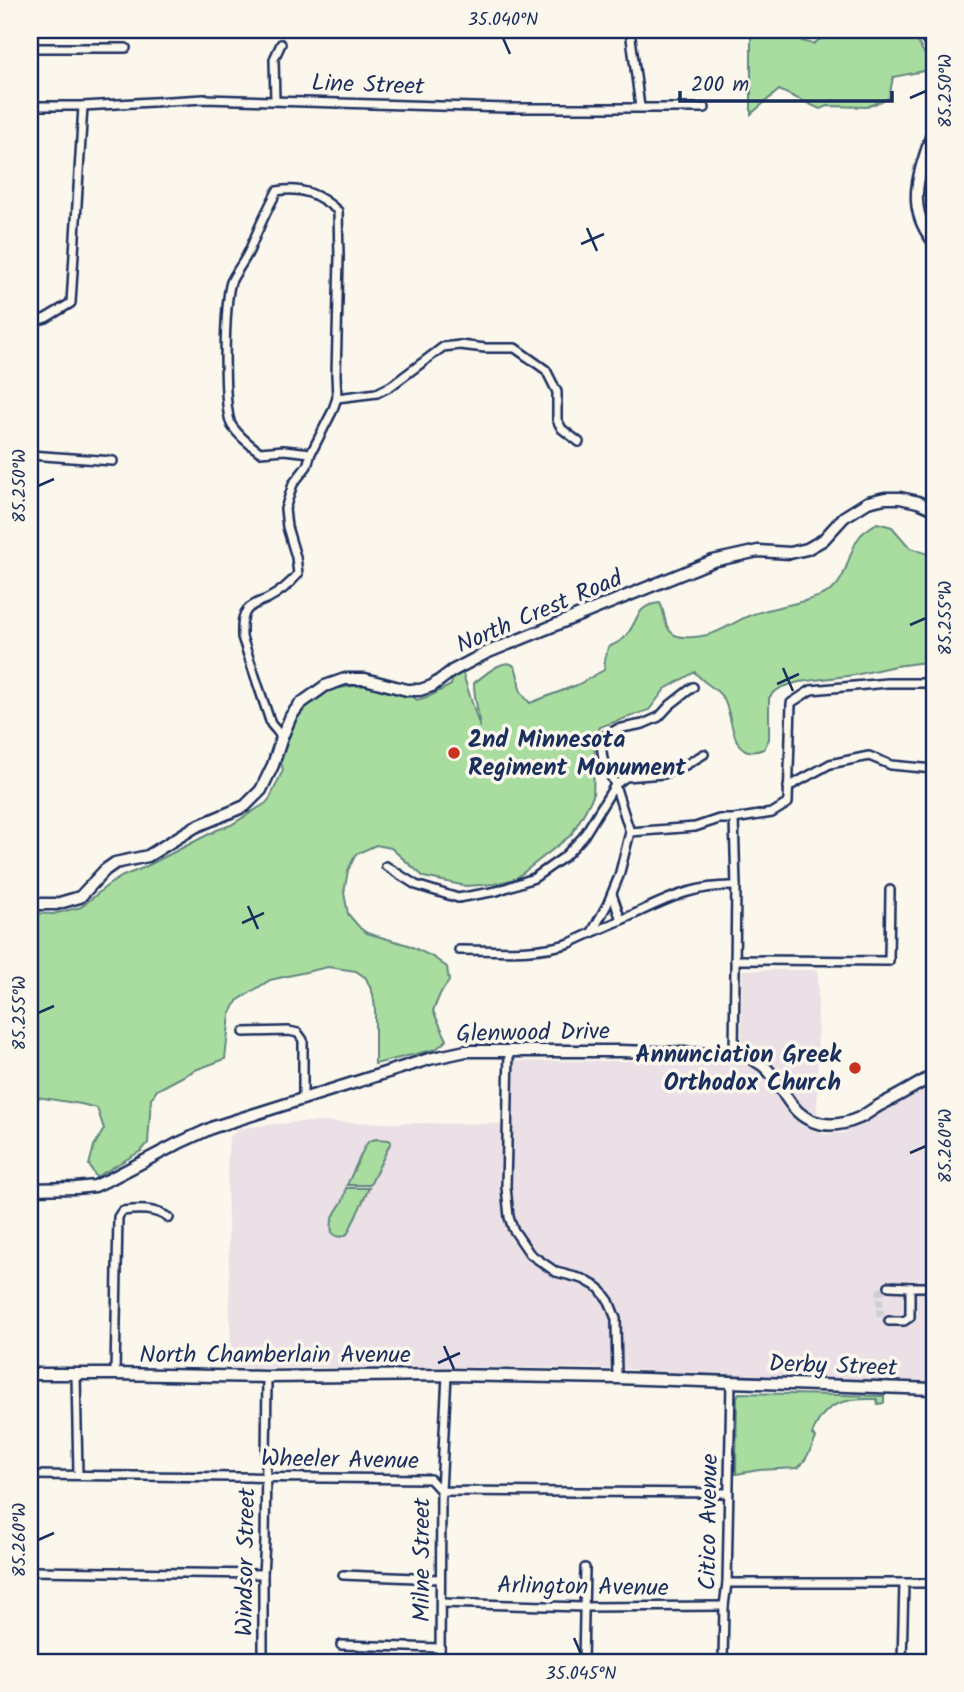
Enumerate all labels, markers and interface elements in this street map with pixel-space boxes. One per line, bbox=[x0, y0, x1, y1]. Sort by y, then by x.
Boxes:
text: 35.040°N bbox=[468, 6, 538, 35]
text: 85.250°W bbox=[932, 54, 961, 128]
scale bar bbox=[680, 60, 892, 104]
street label: Line Street bbox=[311, 64, 426, 107]
text: 200 m bbox=[691, 69, 749, 102]
text: 85.250°W bbox=[6, 449, 35, 523]
street label: North Crest Road bbox=[450, 559, 630, 665]
text: 85.255°W bbox=[932, 581, 961, 655]
place label: 2nd Minnesota Regiment Monument bbox=[468, 721, 687, 788]
marker: 2nd Minnesota Regiment Monument bbox=[446, 745, 462, 761]
text: 85.255°W bbox=[6, 976, 35, 1050]
street label: Glenwood Drive bbox=[456, 1013, 610, 1054]
place label: Annunciation Greek Orthodox Church bbox=[635, 1036, 842, 1103]
marker: Annunciation Greek Orthodox Church bbox=[847, 1060, 863, 1076]
text: 85.260°W bbox=[932, 1109, 961, 1183]
street label: North Chamberlain Avenue bbox=[139, 1336, 411, 1375]
street label: Derby Street bbox=[768, 1345, 899, 1388]
street label: Wheeler Avenue bbox=[261, 1440, 420, 1481]
street label: Citico Avenue bbox=[689, 1453, 730, 1591]
street label: Windsor Street bbox=[226, 1487, 267, 1637]
street label: Milne Street bbox=[403, 1497, 442, 1622]
text: 85.260°W bbox=[6, 1503, 35, 1577]
street label: Arlington Avenue bbox=[497, 1567, 669, 1608]
text: 35.045°N bbox=[545, 1660, 617, 1689]

